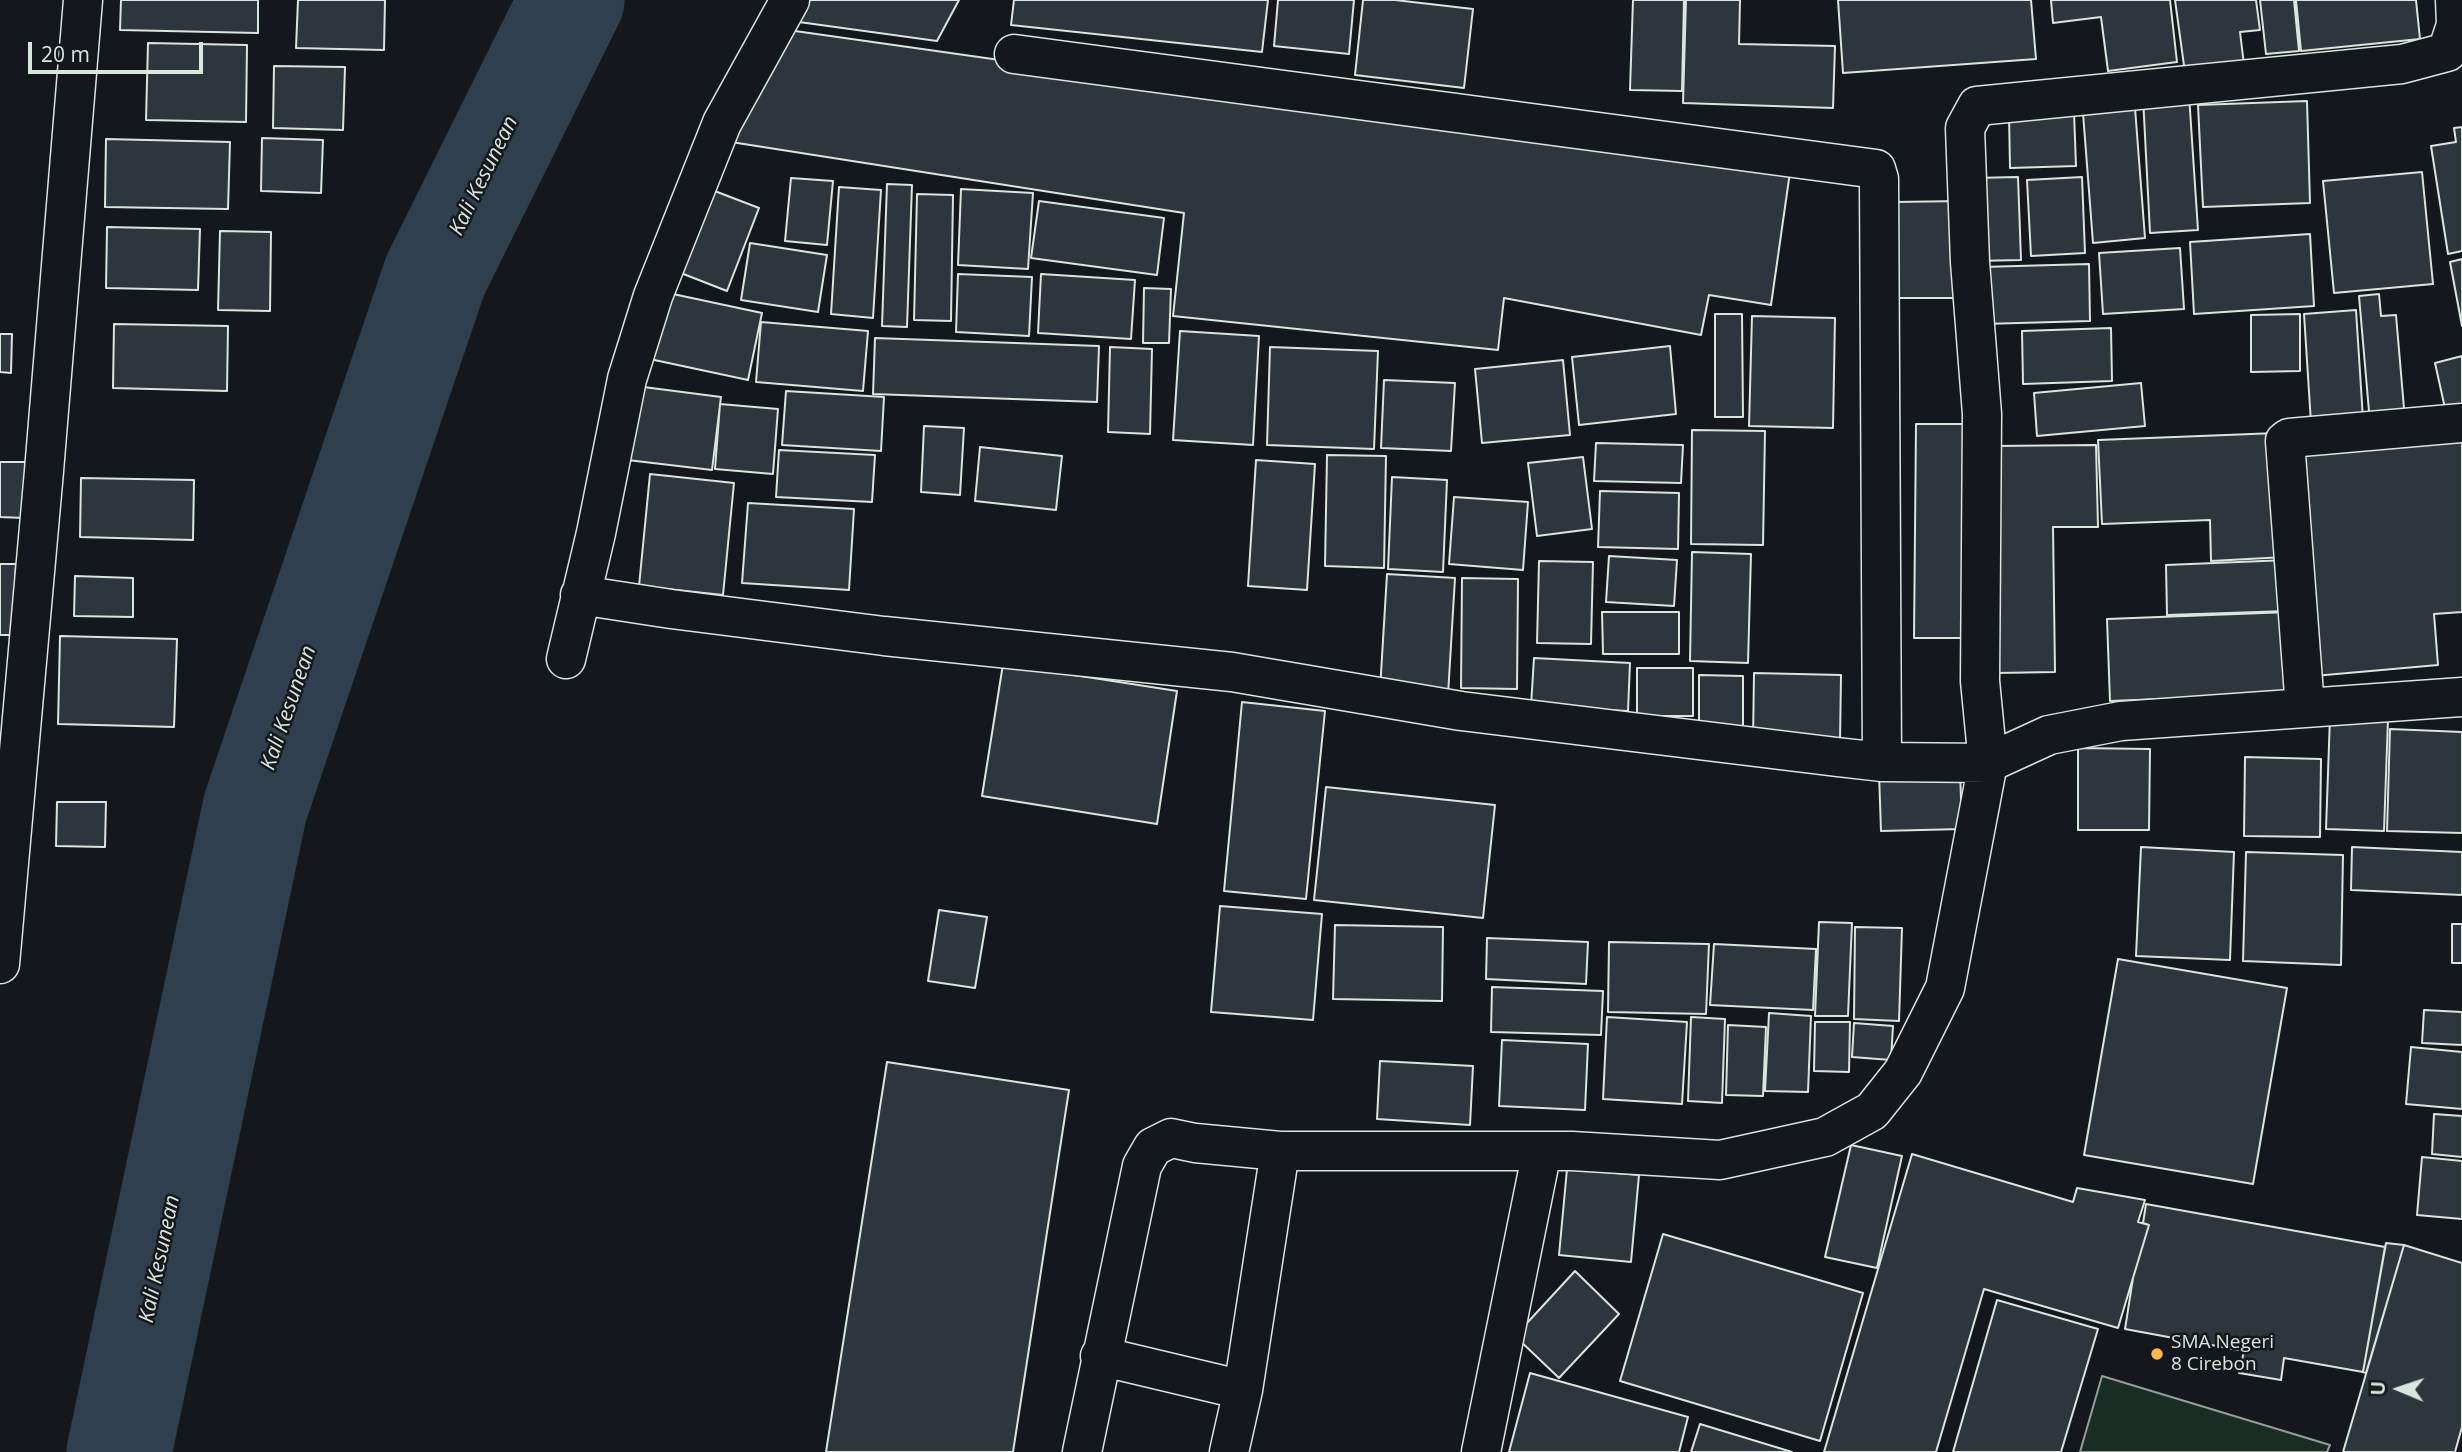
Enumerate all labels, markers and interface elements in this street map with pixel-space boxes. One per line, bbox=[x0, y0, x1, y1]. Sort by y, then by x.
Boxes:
scale bar bbox=[32, 28, 206, 72]
text: 20 m bbox=[41, 40, 90, 68]
water label: Kali Kesunean bbox=[444, 112, 524, 240]
water label: Kali Kesunean bbox=[256, 643, 322, 773]
water label: Kali Kesunean bbox=[134, 1193, 186, 1325]
place label: SMA Negeri 8 Cirebon bbox=[2171, 1332, 2274, 1376]
marker: SMA Negeri 8 Cirebon bbox=[2149, 1346, 2165, 1362]
north arrow bbox=[2364, 1354, 2434, 1424]
text: U bbox=[2365, 1381, 2391, 1396]

